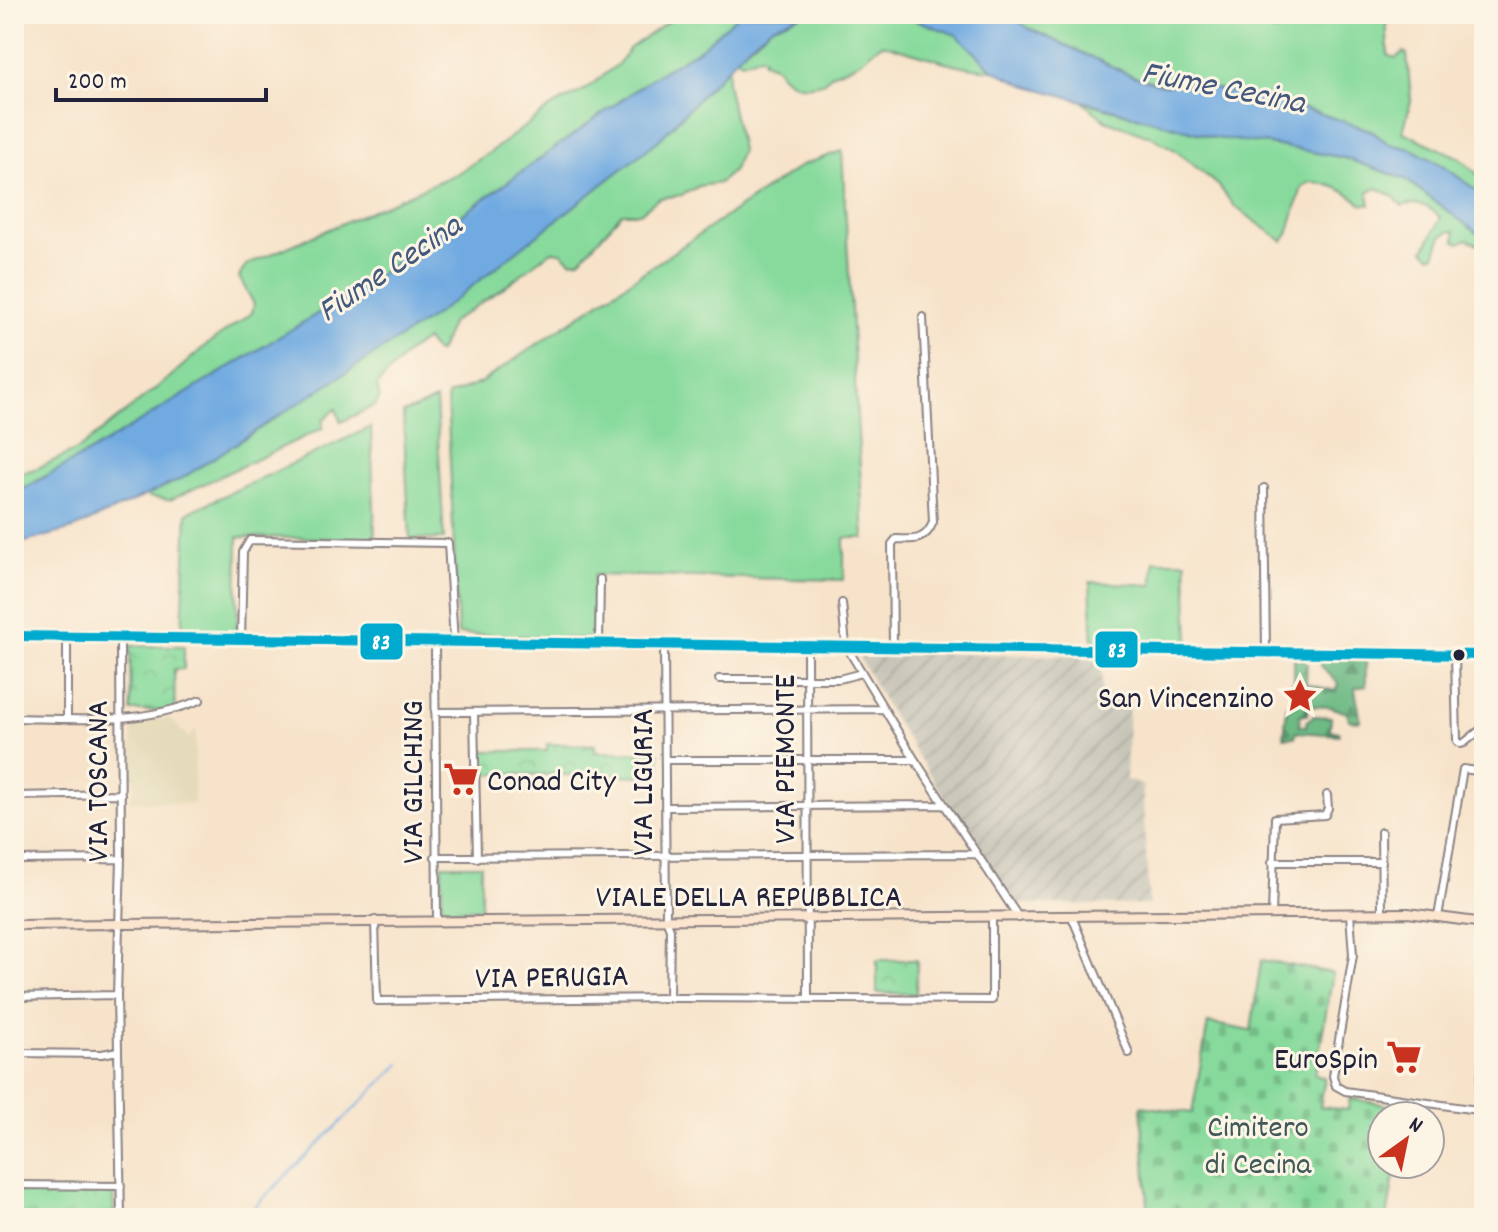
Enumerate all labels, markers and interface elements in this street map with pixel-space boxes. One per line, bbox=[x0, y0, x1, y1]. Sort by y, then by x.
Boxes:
water label: Fiume Cecina bbox=[1137, 51, 1311, 131]
scale bar bbox=[56, 52, 266, 102]
text: 200 m bbox=[68, 66, 127, 100]
water label: Fiume Cecina bbox=[309, 203, 475, 337]
line badge: 83 bbox=[359, 622, 404, 661]
text: 83 bbox=[372, 629, 390, 660]
line badge: 83 bbox=[1094, 630, 1139, 669]
text: 83 bbox=[1108, 637, 1126, 668]
unlabelled marker bbox=[1451, 647, 1467, 663]
street label: VIA PIEMONTE bbox=[765, 674, 811, 844]
place icon: San Vincenzino bbox=[1281, 677, 1319, 715]
place label: San Vincenzino bbox=[1098, 678, 1274, 724]
street label: VIA TOSCANA bbox=[78, 700, 124, 862]
street label: VIA GILCHING bbox=[393, 700, 439, 864]
street label: VIA LIGURIA bbox=[623, 708, 669, 856]
supermarket icon: Conad City bbox=[442, 760, 480, 798]
place label: Conad City bbox=[487, 761, 617, 807]
street label: VIALE DELLA REPUBBLICA bbox=[596, 877, 902, 923]
street label: VIA PERUGIA bbox=[475, 956, 629, 1004]
supermarket icon: EuroSpin bbox=[1385, 1038, 1423, 1076]
place label: EuroSpin bbox=[1274, 1039, 1378, 1085]
north arrow bbox=[1366, 1100, 1446, 1180]
park label: Cimitero di Cecina bbox=[1205, 1107, 1312, 1190]
text: N bbox=[1402, 1110, 1428, 1142]

